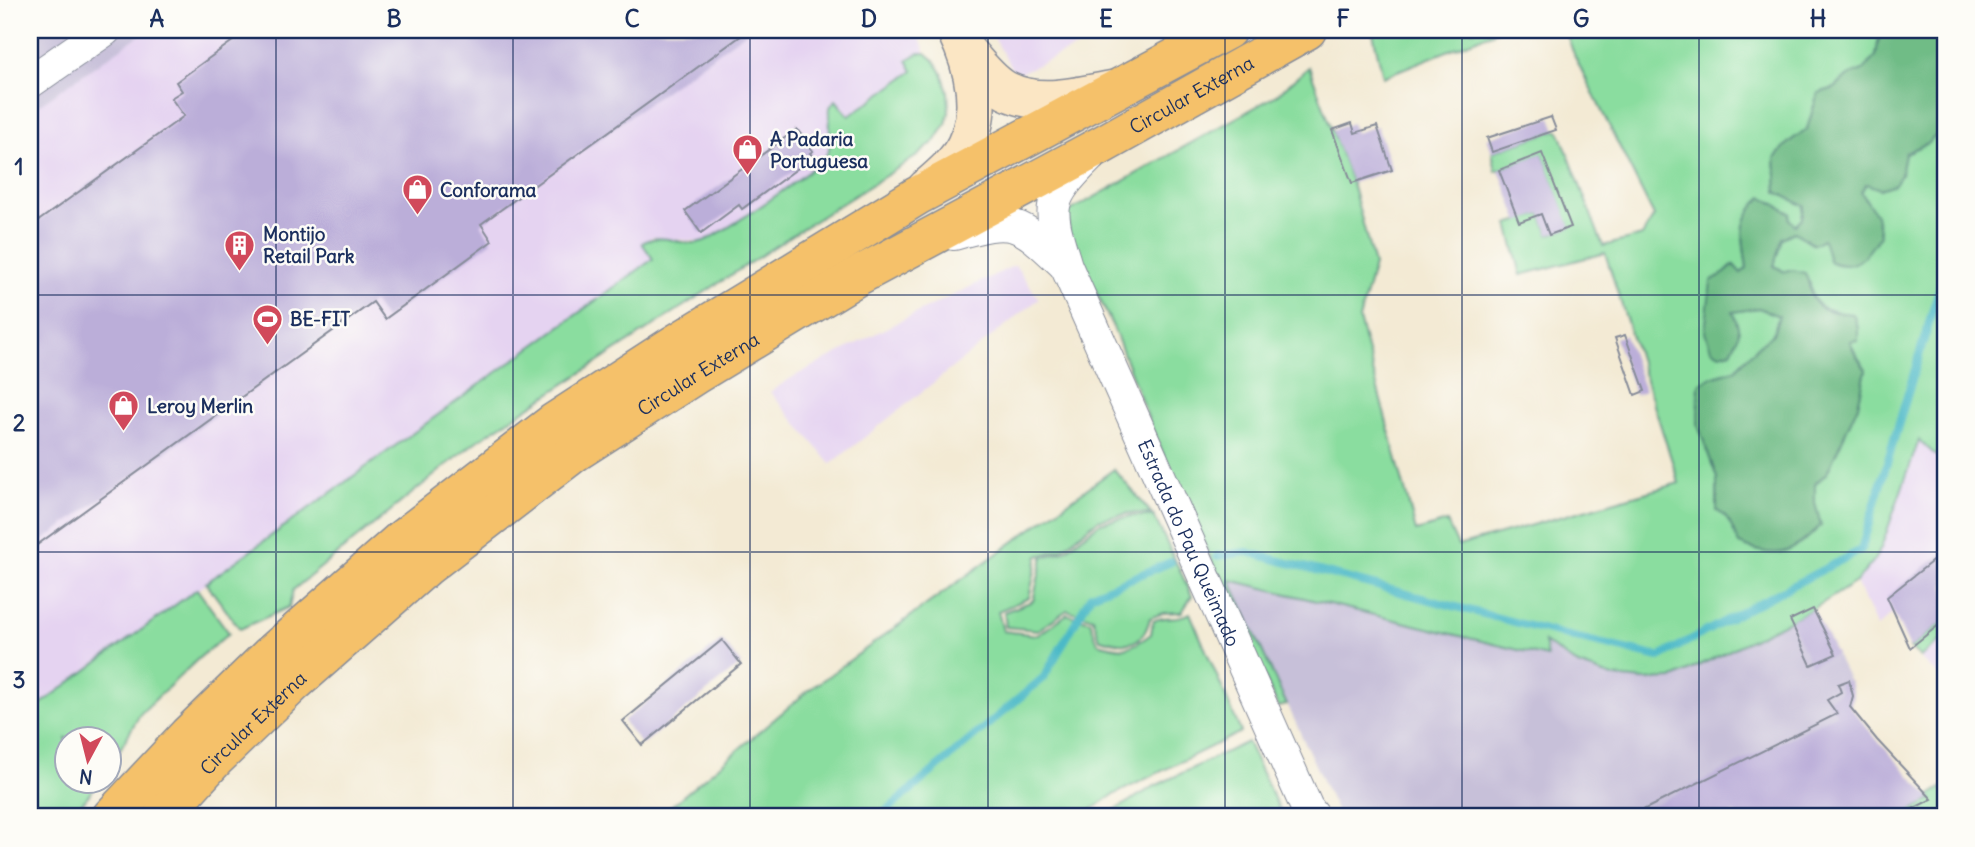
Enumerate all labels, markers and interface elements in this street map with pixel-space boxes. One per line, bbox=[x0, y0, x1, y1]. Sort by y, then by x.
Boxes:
text: A bbox=[150, 4, 165, 33]
text: B bbox=[386, 4, 402, 33]
text: C bbox=[624, 4, 640, 33]
text: D bbox=[861, 4, 877, 33]
text: E bbox=[1099, 4, 1113, 33]
text: F bbox=[1336, 4, 1350, 33]
text: G bbox=[1573, 4, 1589, 33]
text: H bbox=[1810, 4, 1826, 33]
street label: Circular Externa bbox=[1125, 50, 1258, 139]
place label: A Padaria Portuguesa bbox=[770, 127, 868, 173]
shop icon: A Padaria Portuguesa bbox=[730, 133, 764, 177]
text: 1 bbox=[14, 152, 24, 181]
shop icon: Conforama bbox=[400, 173, 434, 217]
place label: Conforama bbox=[440, 178, 537, 202]
place label: Montijo Retail Park bbox=[263, 222, 355, 268]
building icon: Montijo Retail Park bbox=[223, 228, 257, 272]
sports icon: BE-FIT bbox=[250, 302, 284, 346]
place label: BE-FIT bbox=[290, 307, 350, 331]
street label: Circular Externa bbox=[633, 327, 764, 421]
shop icon: Leroy Merlin bbox=[107, 389, 141, 433]
place label: Leroy Merlin bbox=[147, 394, 253, 418]
text: 2 bbox=[13, 408, 26, 437]
street label: Estrada do Pau Queimado bbox=[1133, 435, 1246, 650]
text: 3 bbox=[12, 665, 26, 694]
street label: Circular Externa bbox=[195, 666, 311, 780]
north arrow bbox=[52, 724, 122, 794]
text: N bbox=[78, 764, 94, 790]

